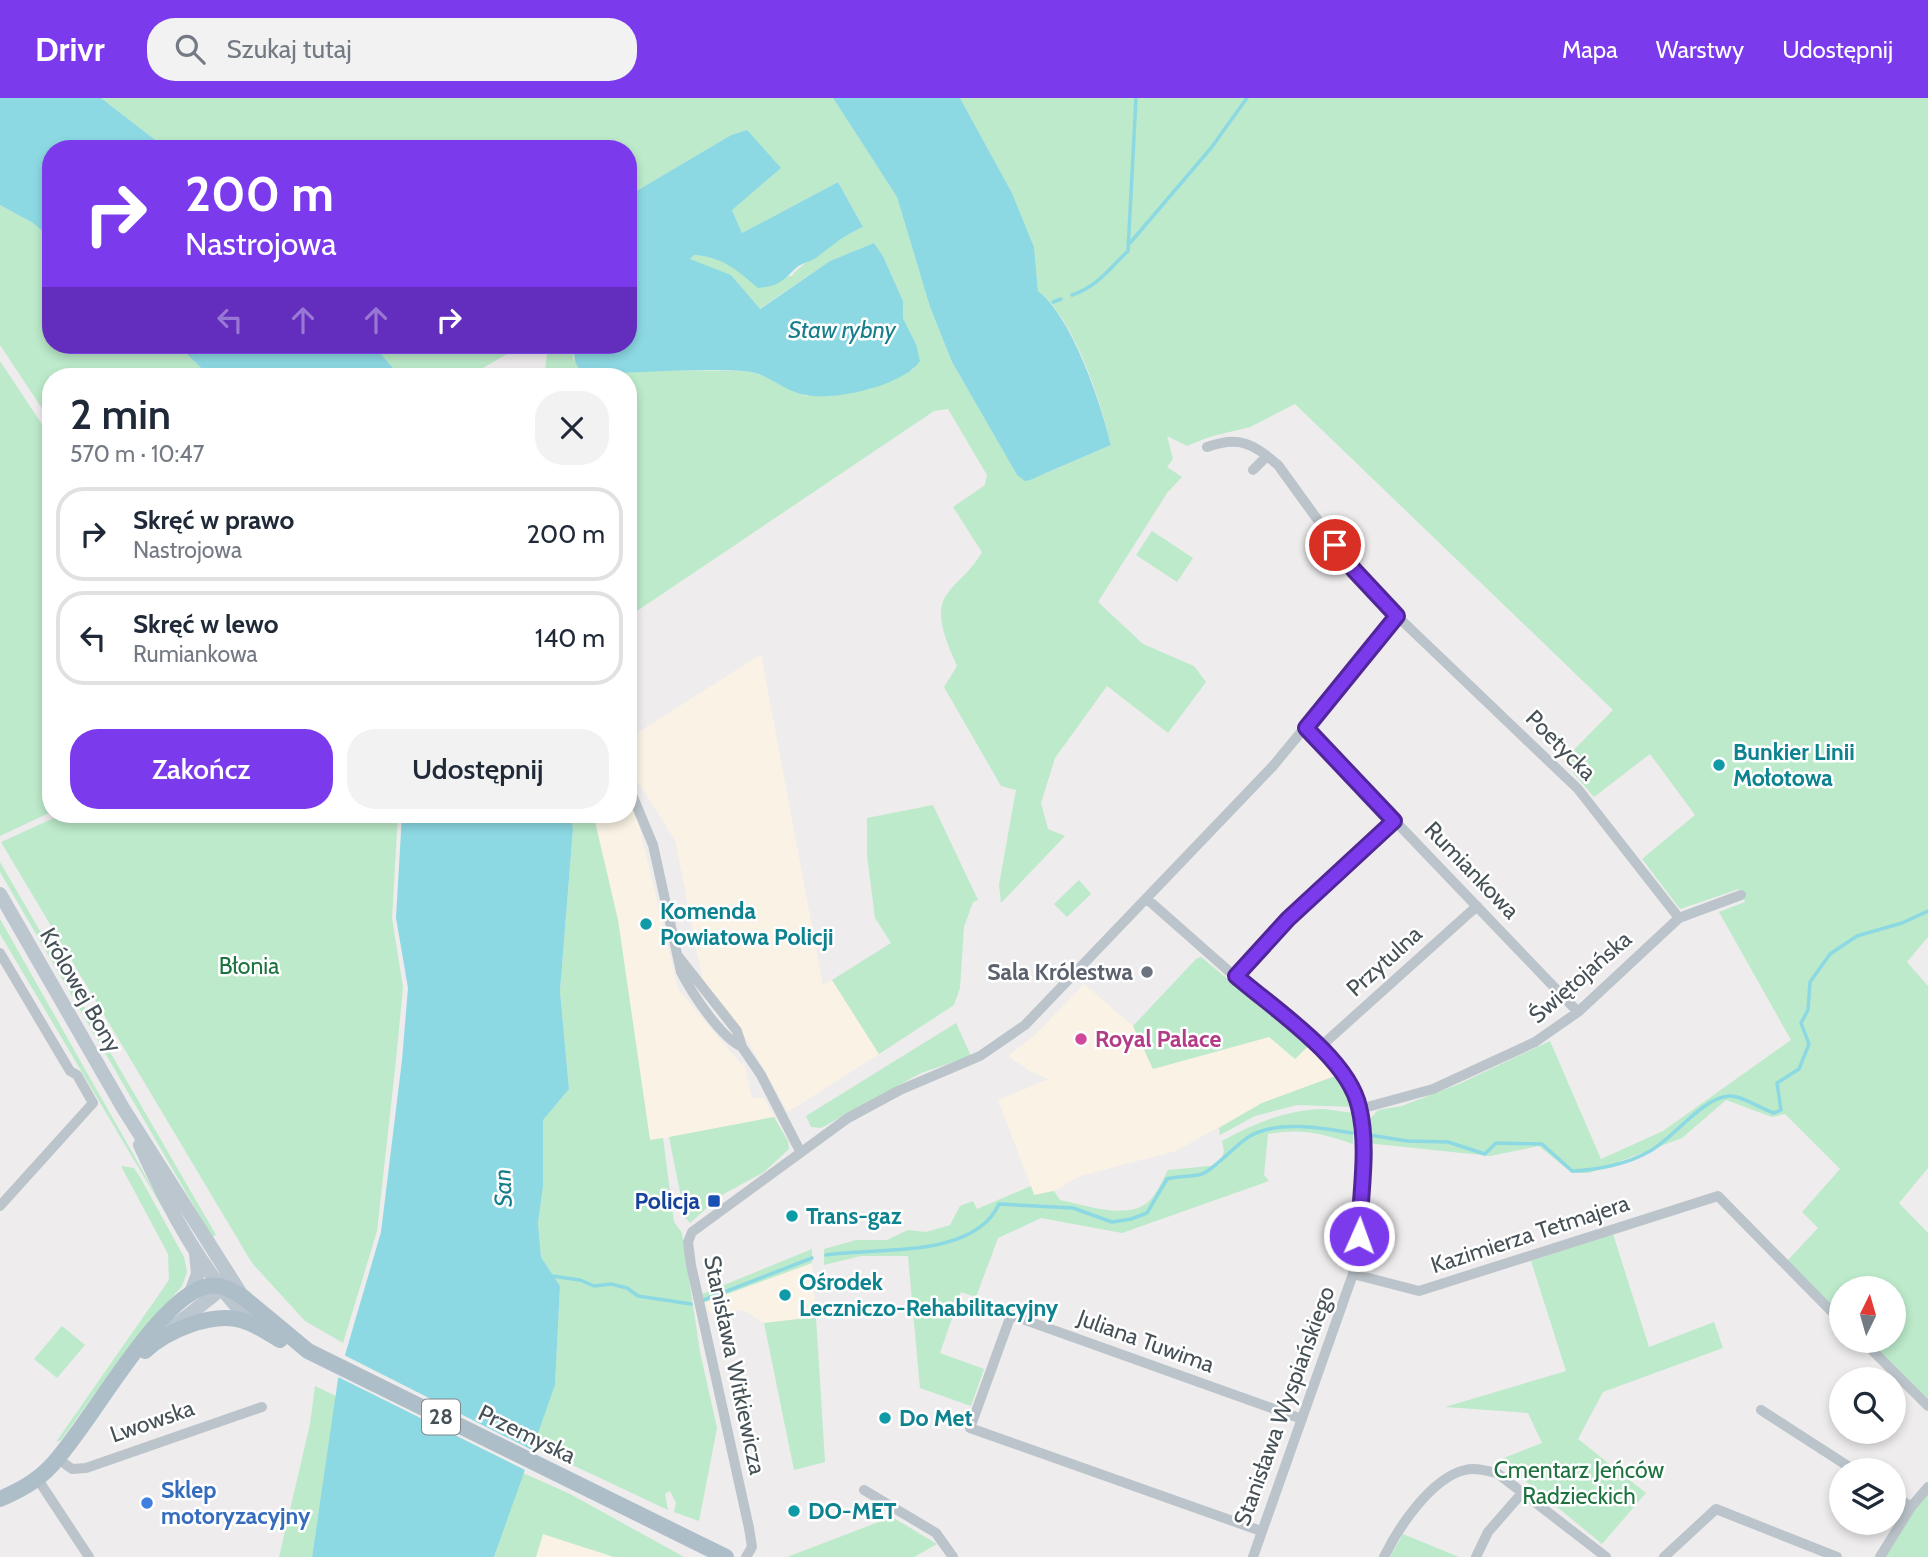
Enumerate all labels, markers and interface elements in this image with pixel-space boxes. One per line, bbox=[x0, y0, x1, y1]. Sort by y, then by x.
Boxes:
search box bbox=[147, 18, 637, 81]
text: Drivr bbox=[35, 29, 105, 69]
icon: search bbox=[171, 30, 209, 68]
text: Szukaj tutaj bbox=[227, 33, 352, 65]
text: Mapa bbox=[1562, 35, 1618, 64]
text: Warstwy bbox=[1656, 35, 1744, 64]
text: Udostępnij bbox=[1782, 35, 1893, 64]
text: 200 m bbox=[185, 164, 334, 223]
icon: right bbox=[70, 168, 161, 259]
text: Nastrojowa bbox=[185, 224, 337, 263]
icon: left bbox=[211, 301, 249, 339]
icon: ahead bbox=[284, 301, 322, 339]
icon: ahead bbox=[357, 301, 395, 339]
icon: right bbox=[430, 301, 468, 339]
water label: Staw rybny bbox=[788, 315, 897, 344]
text: 2 min bbox=[70, 388, 171, 440]
button: close bbox=[535, 391, 609, 465]
text: 570 m · 10:47 bbox=[70, 440, 204, 468]
text: Skręć w prawo bbox=[133, 504, 294, 536]
icon: right bbox=[74, 515, 112, 553]
pin bbox=[1305, 515, 1365, 575]
text: 200 m bbox=[526, 518, 605, 550]
icon: arrive bbox=[1316, 526, 1354, 564]
text: Nastrojowa bbox=[133, 536, 242, 564]
text: Skręć w lewo bbox=[133, 608, 279, 640]
icon: left bbox=[74, 619, 112, 657]
text: 140 m bbox=[535, 622, 605, 654]
text: Rumiankowa bbox=[133, 640, 258, 668]
street label: Poetycka bbox=[1520, 704, 1602, 786]
button: Zakończ bbox=[70, 729, 333, 809]
button: Udostępnij bbox=[347, 729, 609, 809]
place label: Bunkier Linii Mołotowa bbox=[1733, 738, 1855, 792]
marker: Bunkier Linii Mołotowa bbox=[1711, 757, 1727, 773]
street label: Rumiankowa bbox=[1419, 815, 1525, 925]
place label: Komenda Powiatowa Policji bbox=[660, 897, 834, 951]
marker: Komenda Powiatowa Policji bbox=[638, 916, 654, 932]
street label: Przytulna bbox=[1341, 920, 1427, 1002]
street label: Królowej Bony bbox=[34, 923, 128, 1058]
street label: Świętojańska bbox=[1523, 925, 1637, 1029]
park label: Błonia bbox=[219, 952, 279, 980]
place label: Sala Królestwa bbox=[987, 958, 1134, 986]
marker: Sala Królestwa bbox=[1139, 964, 1155, 980]
place label: Royal Palace bbox=[1095, 1025, 1221, 1053]
marker: Royal Palace bbox=[1073, 1031, 1089, 1047]
water label: San bbox=[487, 1168, 518, 1208]
place label: Policja bbox=[634, 1187, 701, 1215]
street label: Kazimierza Tetmajera bbox=[1427, 1189, 1633, 1279]
marker: Policja bbox=[706, 1193, 722, 1209]
position arrow bbox=[1322, 1199, 1396, 1273]
place label: Trans-gaz bbox=[806, 1202, 902, 1230]
marker: Trans-gaz bbox=[784, 1208, 800, 1224]
street label: Stanisława Witkiewicza bbox=[698, 1253, 772, 1477]
place label: Ośrodek Leczniczo-Rehabilitacyjny bbox=[799, 1268, 1059, 1322]
north arrow bbox=[1829, 1276, 1906, 1353]
map controls bbox=[1829, 1276, 1906, 1535]
street label: Stanisława Wyspiańskiego bbox=[1228, 1282, 1340, 1530]
marker: Ośrodek Leczniczo-Rehabilitacyjny bbox=[777, 1287, 793, 1303]
street label: Juliana Tuwima bbox=[1073, 1303, 1218, 1379]
button: search bbox=[1829, 1367, 1906, 1444]
street label: Lwowska bbox=[106, 1394, 198, 1448]
street label: Przemyska bbox=[474, 1398, 580, 1470]
road number: 28 bbox=[422, 1400, 460, 1434]
place label: Do Met bbox=[899, 1404, 972, 1432]
marker: Do Met bbox=[877, 1410, 893, 1426]
park label: Cmentarz Jeńców Radzieckich bbox=[1494, 1456, 1665, 1510]
button: layers bbox=[1829, 1458, 1906, 1535]
place label: Sklep motoryzacyjny bbox=[161, 1476, 311, 1530]
marker: Sklep motoryzacyjny bbox=[139, 1495, 155, 1511]
place label: DO-MET bbox=[808, 1497, 897, 1525]
marker: DO-MET bbox=[786, 1503, 802, 1519]

